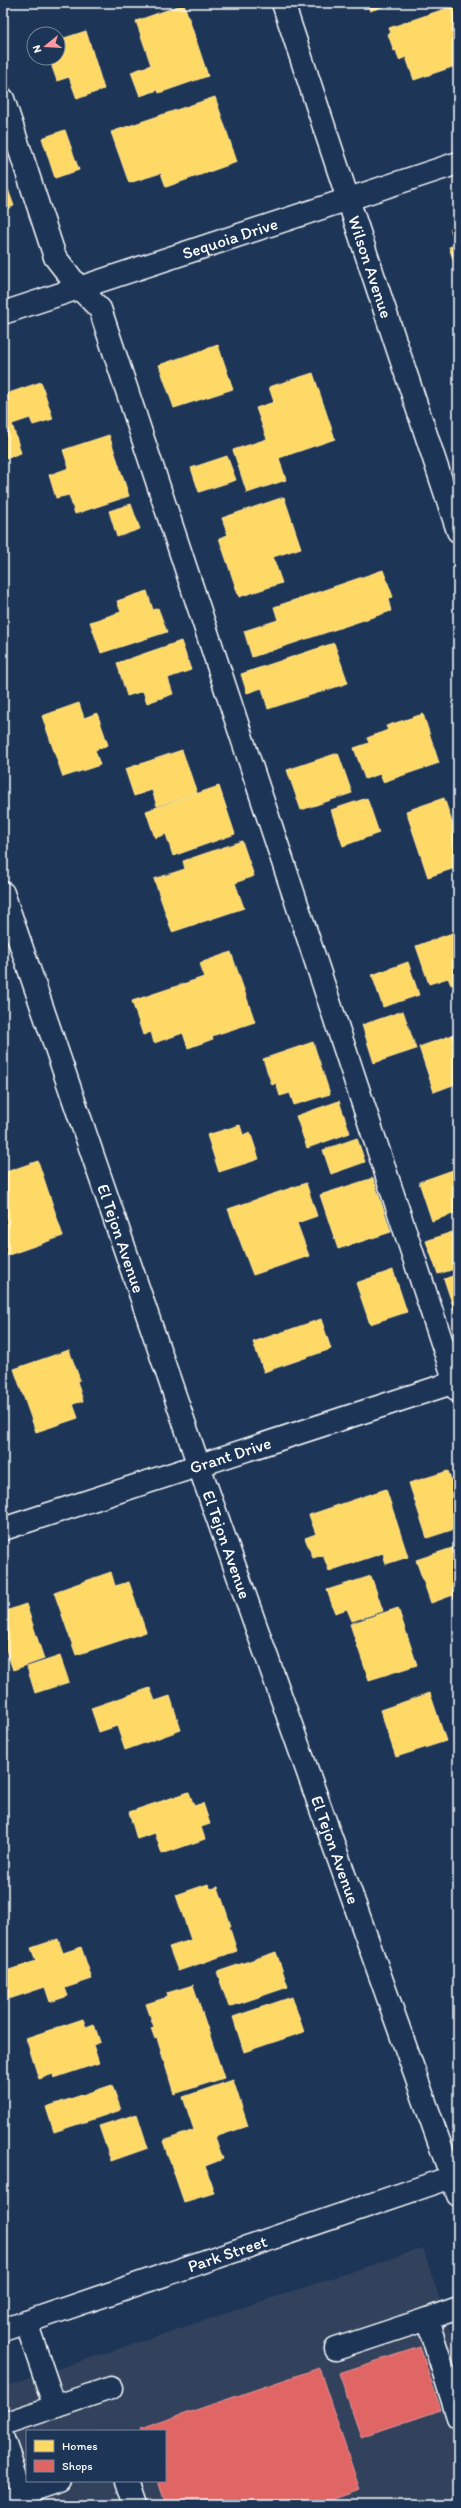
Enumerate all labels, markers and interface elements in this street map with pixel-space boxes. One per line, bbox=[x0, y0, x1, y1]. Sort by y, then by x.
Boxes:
north arrow bbox=[26, 26, 66, 66]
text: N bbox=[30, 43, 44, 54]
street label: Sequoia Drive bbox=[180, 213, 280, 263]
street label: Wilson Avenue bbox=[344, 213, 397, 321]
street label: El Tejon Avenue bbox=[93, 1181, 149, 1295]
street label: Grant Drive bbox=[187, 1432, 274, 1478]
street label: El Tejon Avenue bbox=[198, 1488, 255, 1601]
street label: El Tejon Avenue bbox=[307, 1793, 364, 1907]
street label: Park Street bbox=[185, 2231, 270, 2276]
legend bbox=[26, 2430, 166, 2482]
text: Homes bbox=[62, 2439, 98, 2453]
text: Shops bbox=[62, 2459, 93, 2473]

